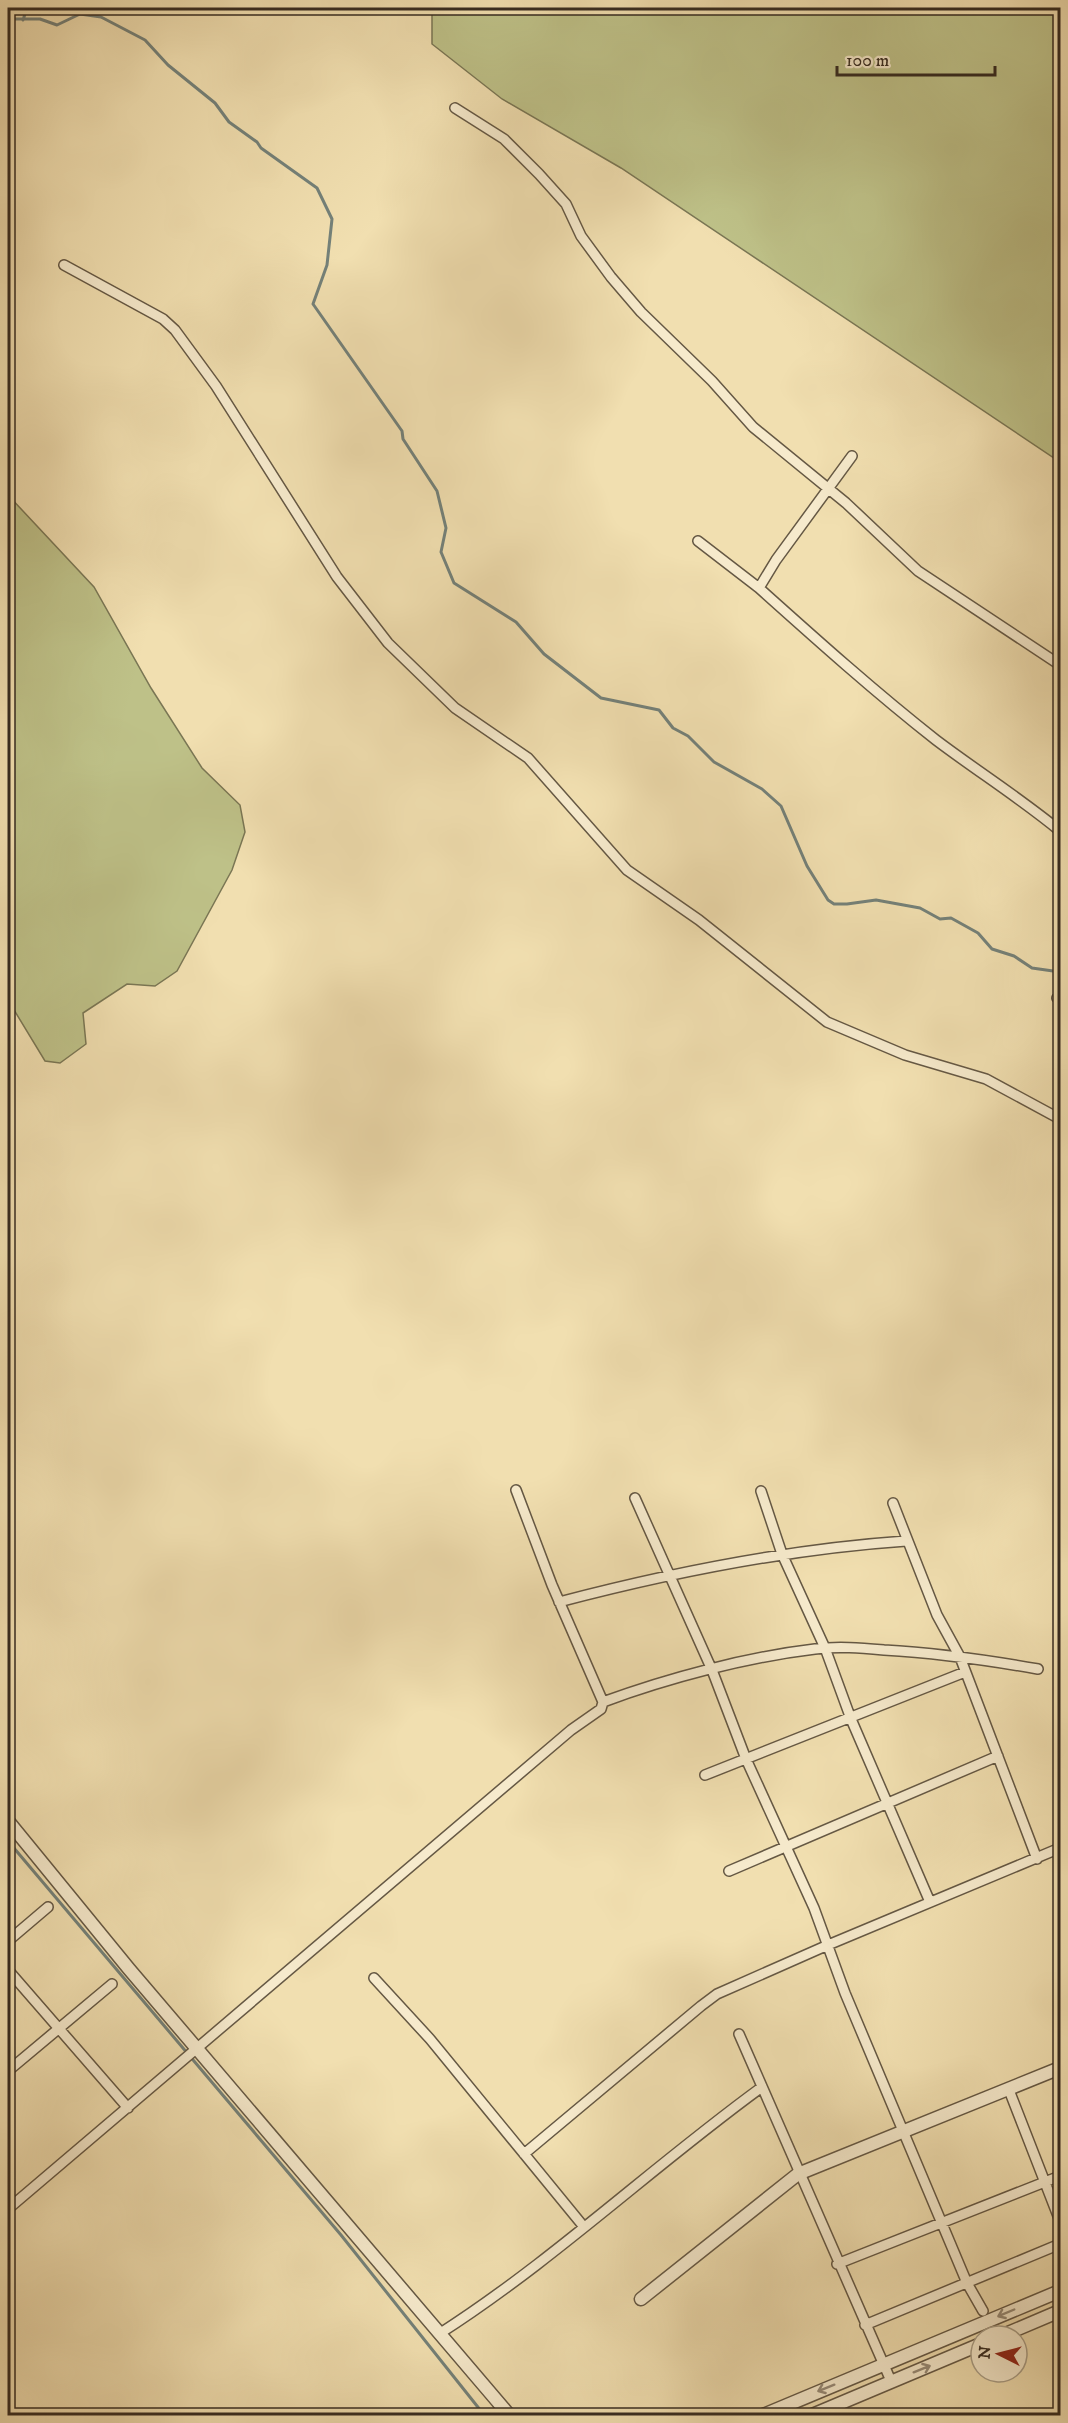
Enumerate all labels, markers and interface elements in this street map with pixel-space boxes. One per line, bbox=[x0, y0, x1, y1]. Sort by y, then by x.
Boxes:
scale bar bbox=[837, 39, 994, 77]
text: 100 m bbox=[846, 50, 889, 72]
one-way arrow bbox=[998, 2308, 1016, 2319]
north arrow bbox=[969, 2324, 1029, 2384]
text: N bbox=[974, 2345, 996, 2360]
one-way arrow bbox=[912, 2363, 931, 2374]
one-way arrow bbox=[818, 2383, 836, 2394]

